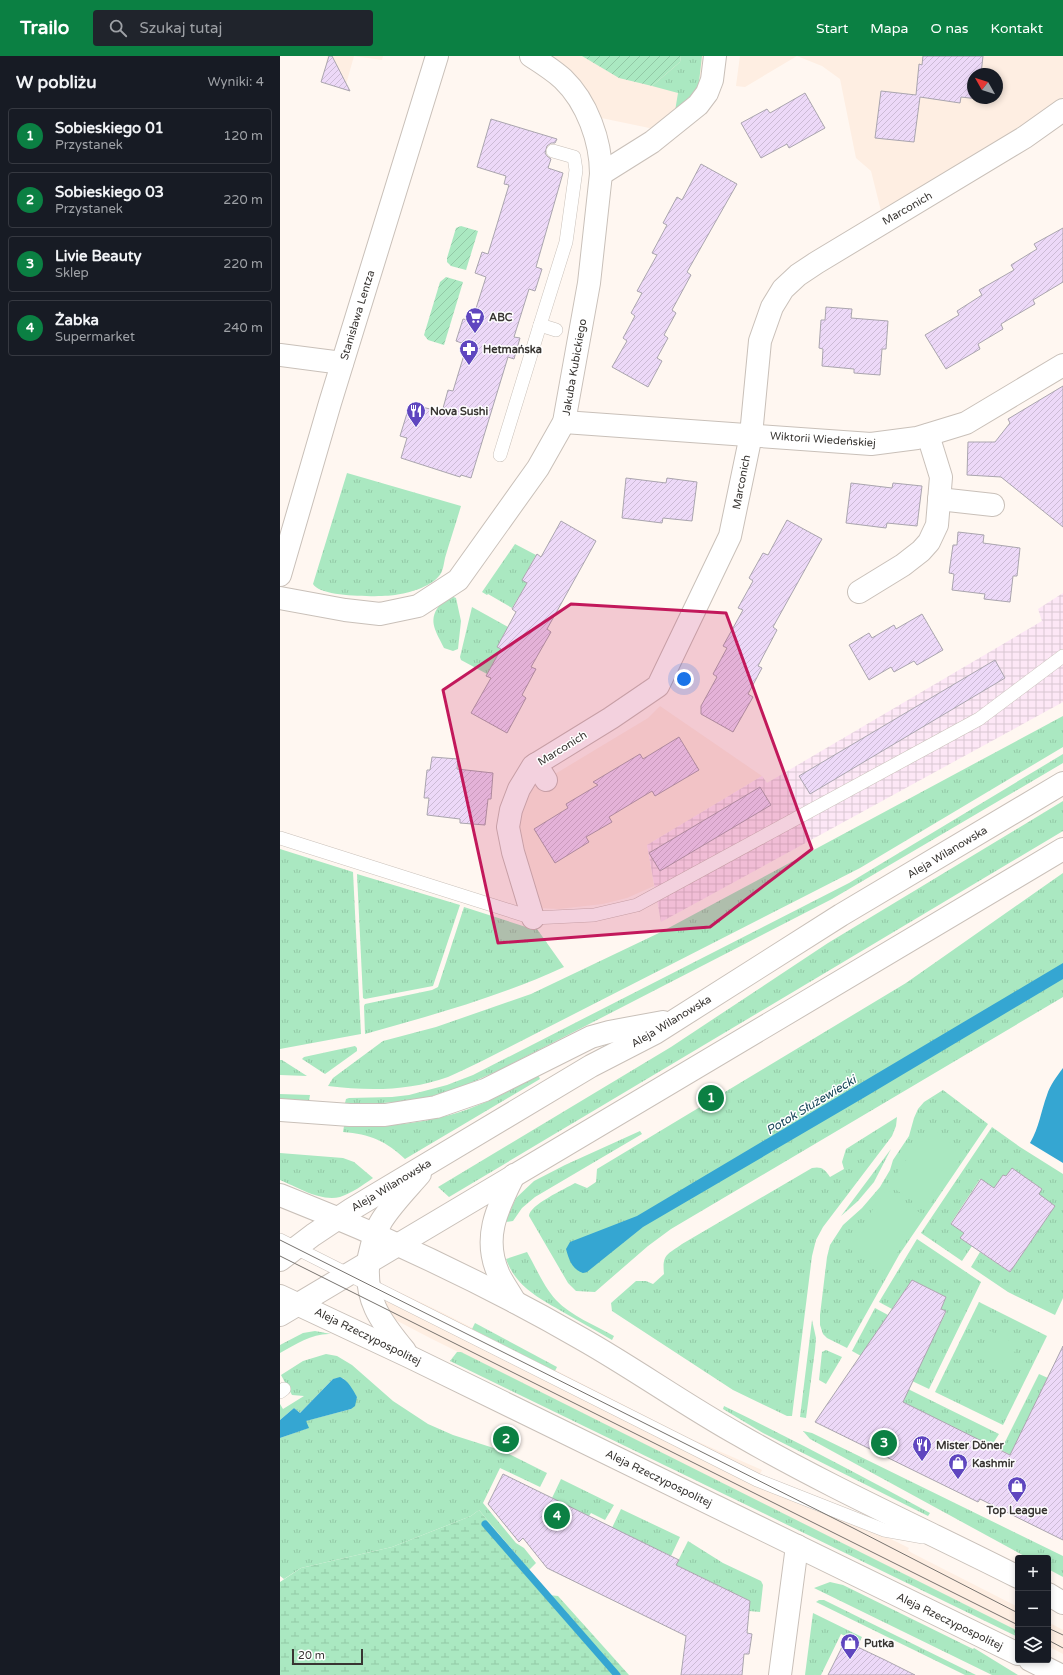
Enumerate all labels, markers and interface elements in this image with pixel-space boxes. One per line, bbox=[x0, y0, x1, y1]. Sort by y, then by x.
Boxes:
search box bbox=[93, 10, 373, 46]
text: Trailo bbox=[20, 17, 69, 39]
icon: search bbox=[107, 17, 129, 39]
text: Szukaj tutaj bbox=[139, 19, 222, 37]
text: Start bbox=[816, 20, 848, 37]
text: Mapa bbox=[870, 20, 908, 37]
text: O nas bbox=[930, 20, 969, 37]
text: Kontakt bbox=[991, 20, 1043, 37]
north arrow bbox=[967, 68, 1003, 104]
text: W pobliżu bbox=[16, 72, 97, 93]
text: Wyniki: 4 bbox=[208, 74, 264, 90]
text: Sobieskiego 01 bbox=[55, 119, 164, 137]
text: 1 bbox=[26, 128, 34, 144]
text: 120 m bbox=[223, 128, 263, 144]
text: Przystanek bbox=[55, 137, 123, 153]
text: Sobieskiego 03 bbox=[55, 183, 164, 201]
street label: Marconich bbox=[880, 189, 934, 228]
text: 2 bbox=[26, 192, 34, 208]
text: 220 m bbox=[223, 192, 263, 208]
text: Przystanek bbox=[55, 201, 123, 217]
text: Livie Beauty bbox=[55, 247, 141, 265]
text: 3 bbox=[26, 256, 34, 272]
text: 220 m bbox=[223, 256, 263, 272]
text: Sklep bbox=[55, 265, 89, 281]
street label: Stanisława Lentza bbox=[338, 269, 377, 362]
supermarket icon: ABC bbox=[464, 306, 486, 334]
text: Żabka bbox=[55, 311, 99, 329]
place label: ABC bbox=[489, 311, 513, 324]
street label: Jakuba Kubickiego bbox=[560, 317, 589, 417]
text: 4 bbox=[26, 320, 34, 336]
text: 240 m bbox=[223, 320, 263, 336]
text: Supermarket bbox=[55, 329, 135, 345]
pharmacy icon: Hetmańska bbox=[458, 338, 480, 366]
place label: Hetmańska bbox=[483, 343, 542, 356]
restaurant icon: Nova Sushi bbox=[405, 400, 427, 428]
place label: Nova Sushi bbox=[430, 405, 488, 418]
street label: Wiktorii Wiedeńskiej bbox=[770, 429, 876, 450]
street label: Marconich bbox=[730, 454, 753, 511]
your location bbox=[674, 669, 694, 689]
street label: Marconich bbox=[535, 728, 589, 769]
street label: Aleja Wilanowska bbox=[905, 823, 990, 881]
street label: Aleja Wilanowska bbox=[629, 992, 714, 1050]
water label: Potok Służewiecki bbox=[764, 1072, 860, 1137]
pin: 1 bbox=[698, 1083, 724, 1113]
street label: Aleja Wilanowska bbox=[349, 1156, 434, 1214]
street label: Aleja Rzeczypospolitej bbox=[312, 1305, 423, 1368]
pin: 2 bbox=[493, 1424, 519, 1454]
pin: 3 bbox=[871, 1428, 897, 1458]
restaurant icon: Mister Döner bbox=[911, 1434, 933, 1462]
place label: Mister Döner bbox=[936, 1439, 1005, 1452]
street label: Aleja Rzeczypospolitej bbox=[603, 1447, 714, 1510]
shop icon: Kashmir bbox=[947, 1452, 969, 1480]
place label: Kashmir bbox=[972, 1457, 1015, 1470]
shop icon: Top League bbox=[1006, 1475, 1028, 1503]
pin: 4 bbox=[544, 1501, 570, 1531]
place label: Top League bbox=[985, 1504, 1048, 1518]
map controls bbox=[1015, 1555, 1051, 1663]
button: + bbox=[1015, 1555, 1051, 1591]
street label: Aleja Rzeczypospolitej bbox=[894, 1590, 1005, 1653]
button: − bbox=[1015, 1591, 1051, 1627]
button: layers bbox=[1015, 1627, 1051, 1663]
shop icon: Putka bbox=[839, 1632, 861, 1660]
place label: Putka bbox=[864, 1637, 894, 1650]
scale bar bbox=[292, 1647, 363, 1666]
text: 20 m bbox=[298, 1649, 325, 1662]

